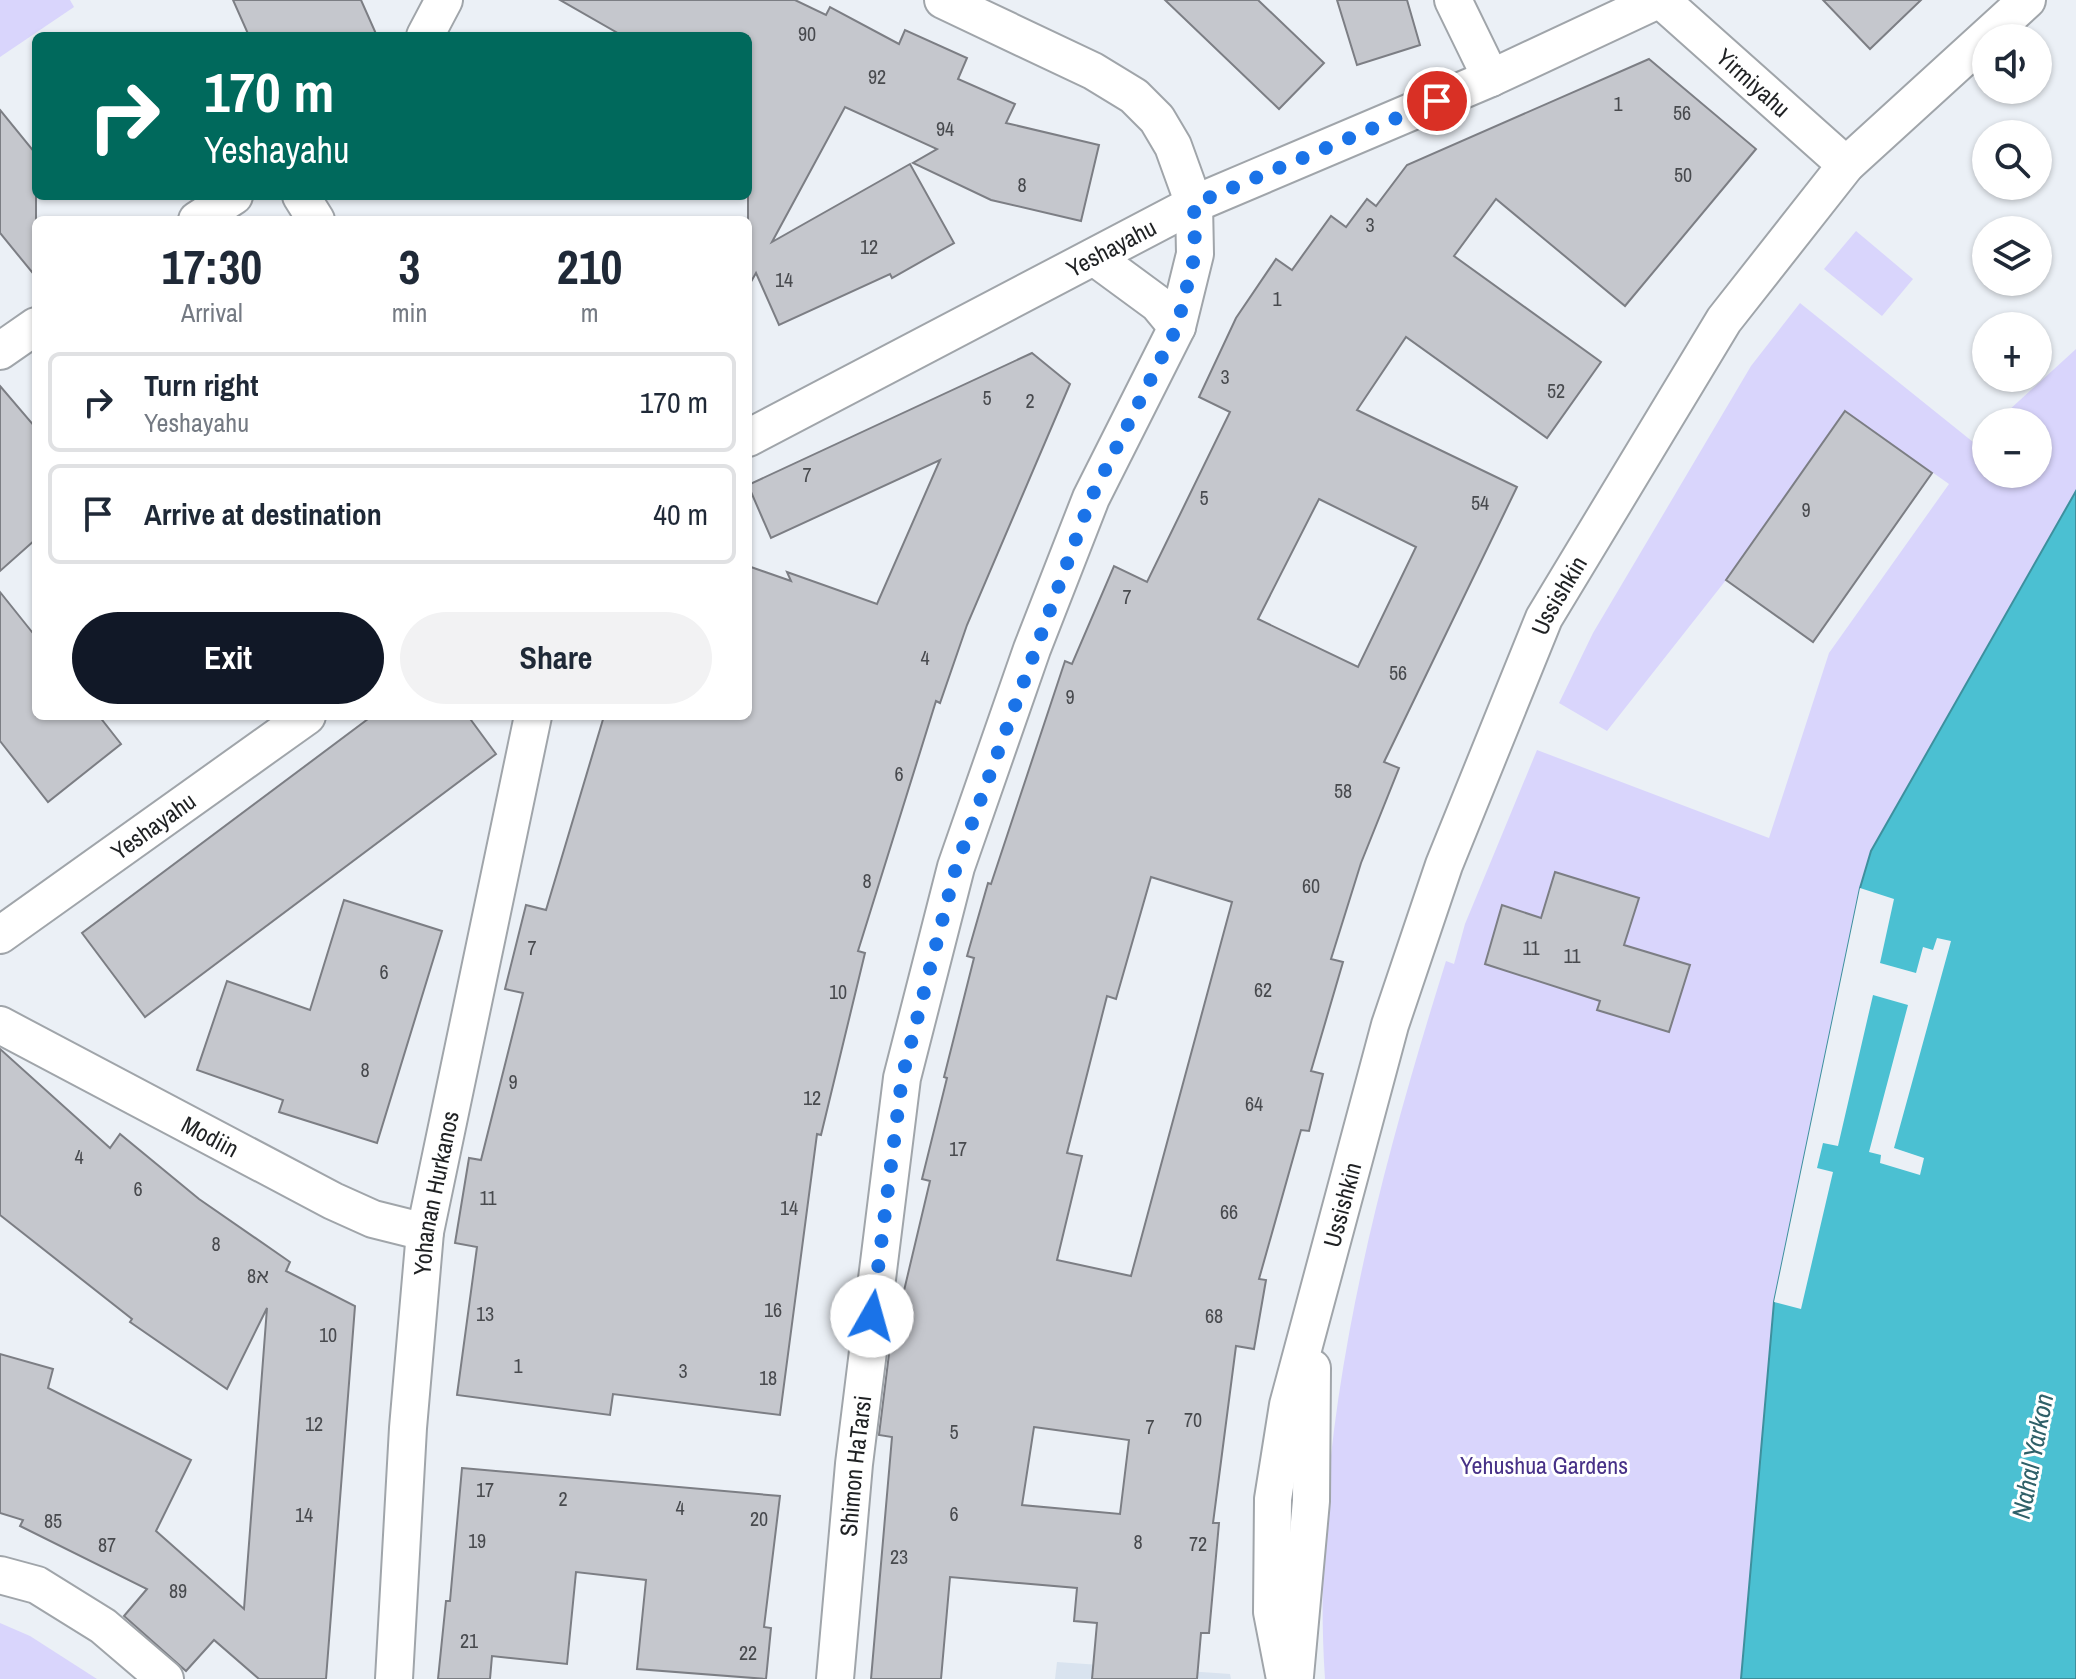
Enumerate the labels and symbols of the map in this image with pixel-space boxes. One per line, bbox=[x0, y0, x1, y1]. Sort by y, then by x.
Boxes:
house number: 90 bbox=[798, 20, 816, 47]
street label: Yirmiyahu bbox=[1710, 41, 1797, 124]
house number: 92 bbox=[868, 63, 886, 90]
pin bbox=[1403, 67, 1471, 135]
house number: 1 bbox=[1613, 90, 1623, 117]
house number: 56 bbox=[1673, 99, 1691, 126]
house number: 94 bbox=[936, 115, 954, 142]
house number: 50 bbox=[1674, 161, 1692, 188]
house number: 8 bbox=[1017, 171, 1027, 198]
street label: Yeshayahu bbox=[1061, 211, 1161, 284]
house number: 3 bbox=[1365, 211, 1375, 238]
house number: 12 bbox=[860, 233, 878, 260]
house number: 14 bbox=[775, 266, 793, 293]
house number: 1 bbox=[1272, 285, 1282, 312]
house number: 3 bbox=[1220, 363, 1230, 390]
house number: 52 bbox=[1547, 377, 1565, 404]
house number: 5 bbox=[982, 384, 992, 411]
house number: 2 bbox=[1025, 387, 1035, 414]
house number: 7 bbox=[802, 461, 812, 488]
house number: 5 bbox=[1199, 484, 1209, 511]
house number: 54 bbox=[1471, 489, 1489, 516]
house number: 9 bbox=[1801, 496, 1811, 523]
street label: Ussishkin bbox=[1523, 550, 1594, 639]
house number: 7 bbox=[1122, 583, 1132, 610]
house number: 4 bbox=[920, 644, 930, 671]
house number: 56 bbox=[1389, 659, 1407, 686]
house number: 9 bbox=[1065, 683, 1075, 710]
house number: 6 bbox=[894, 760, 904, 787]
house number: 58 bbox=[1334, 777, 1352, 804]
street label: Yeshayahu bbox=[104, 785, 202, 867]
house number: 8 bbox=[862, 867, 872, 894]
house number: 60 bbox=[1302, 872, 1320, 899]
house number: 7 bbox=[527, 934, 537, 961]
house number: 11 bbox=[1522, 934, 1540, 961]
house number: 11 bbox=[1563, 942, 1581, 969]
house number: 6 bbox=[379, 958, 389, 985]
house number: 62 bbox=[1254, 976, 1272, 1003]
house number: 10 bbox=[829, 978, 847, 1005]
house number: 8 bbox=[360, 1056, 370, 1083]
house number: 9 bbox=[508, 1068, 518, 1095]
house number: 12 bbox=[803, 1084, 821, 1111]
house number: 64 bbox=[1245, 1090, 1263, 1117]
street label: Modiin bbox=[176, 1108, 245, 1164]
street label: Yohanan Hurkanos bbox=[405, 1108, 466, 1277]
house number: 17 bbox=[949, 1135, 967, 1162]
house number: 4 bbox=[74, 1143, 84, 1170]
street label: Ussishkin bbox=[1315, 1159, 1368, 1250]
house number: 6 bbox=[133, 1175, 143, 1202]
house number: 11 bbox=[479, 1184, 497, 1211]
house number: 14 bbox=[780, 1194, 798, 1221]
house number: 66 bbox=[1220, 1198, 1238, 1225]
house number: 8 bbox=[211, 1230, 221, 1257]
house number: 8א bbox=[247, 1262, 269, 1289]
position arrow bbox=[830, 1274, 914, 1358]
house number: 16 bbox=[764, 1296, 782, 1323]
house number: 13 bbox=[476, 1300, 494, 1327]
house number: 68 bbox=[1205, 1302, 1223, 1329]
house number: 10 bbox=[319, 1321, 337, 1348]
house number: 1 bbox=[513, 1352, 523, 1379]
house number: 3 bbox=[678, 1357, 688, 1384]
house number: 18 bbox=[759, 1364, 777, 1391]
water label: Nahal Yarkon bbox=[2003, 1390, 2061, 1522]
street label: Shimon HaTarsi bbox=[832, 1394, 878, 1538]
house number: 70 bbox=[1184, 1406, 1202, 1433]
house number: 12 bbox=[305, 1410, 323, 1437]
house number: 7 bbox=[1145, 1413, 1155, 1440]
house number: 5 bbox=[949, 1418, 959, 1445]
park label: Yehushua Gardens bbox=[1460, 1449, 1628, 1481]
house number: 17 bbox=[476, 1476, 494, 1503]
house number: 2 bbox=[558, 1485, 568, 1512]
house number: 4 bbox=[675, 1494, 685, 1521]
house number: 6 bbox=[949, 1500, 959, 1527]
house number: 14 bbox=[295, 1501, 313, 1528]
house number: 20 bbox=[750, 1505, 768, 1532]
house number: 85 bbox=[44, 1507, 62, 1534]
house number: 19 bbox=[468, 1527, 486, 1554]
house number: 8 bbox=[1133, 1528, 1143, 1555]
house number: 72 bbox=[1189, 1530, 1207, 1557]
house number: 87 bbox=[98, 1531, 116, 1558]
house number: 23 bbox=[890, 1543, 908, 1570]
house number: 89 bbox=[169, 1577, 187, 1604]
house number: 21 bbox=[460, 1627, 478, 1654]
house number: 22 bbox=[739, 1639, 757, 1666]

